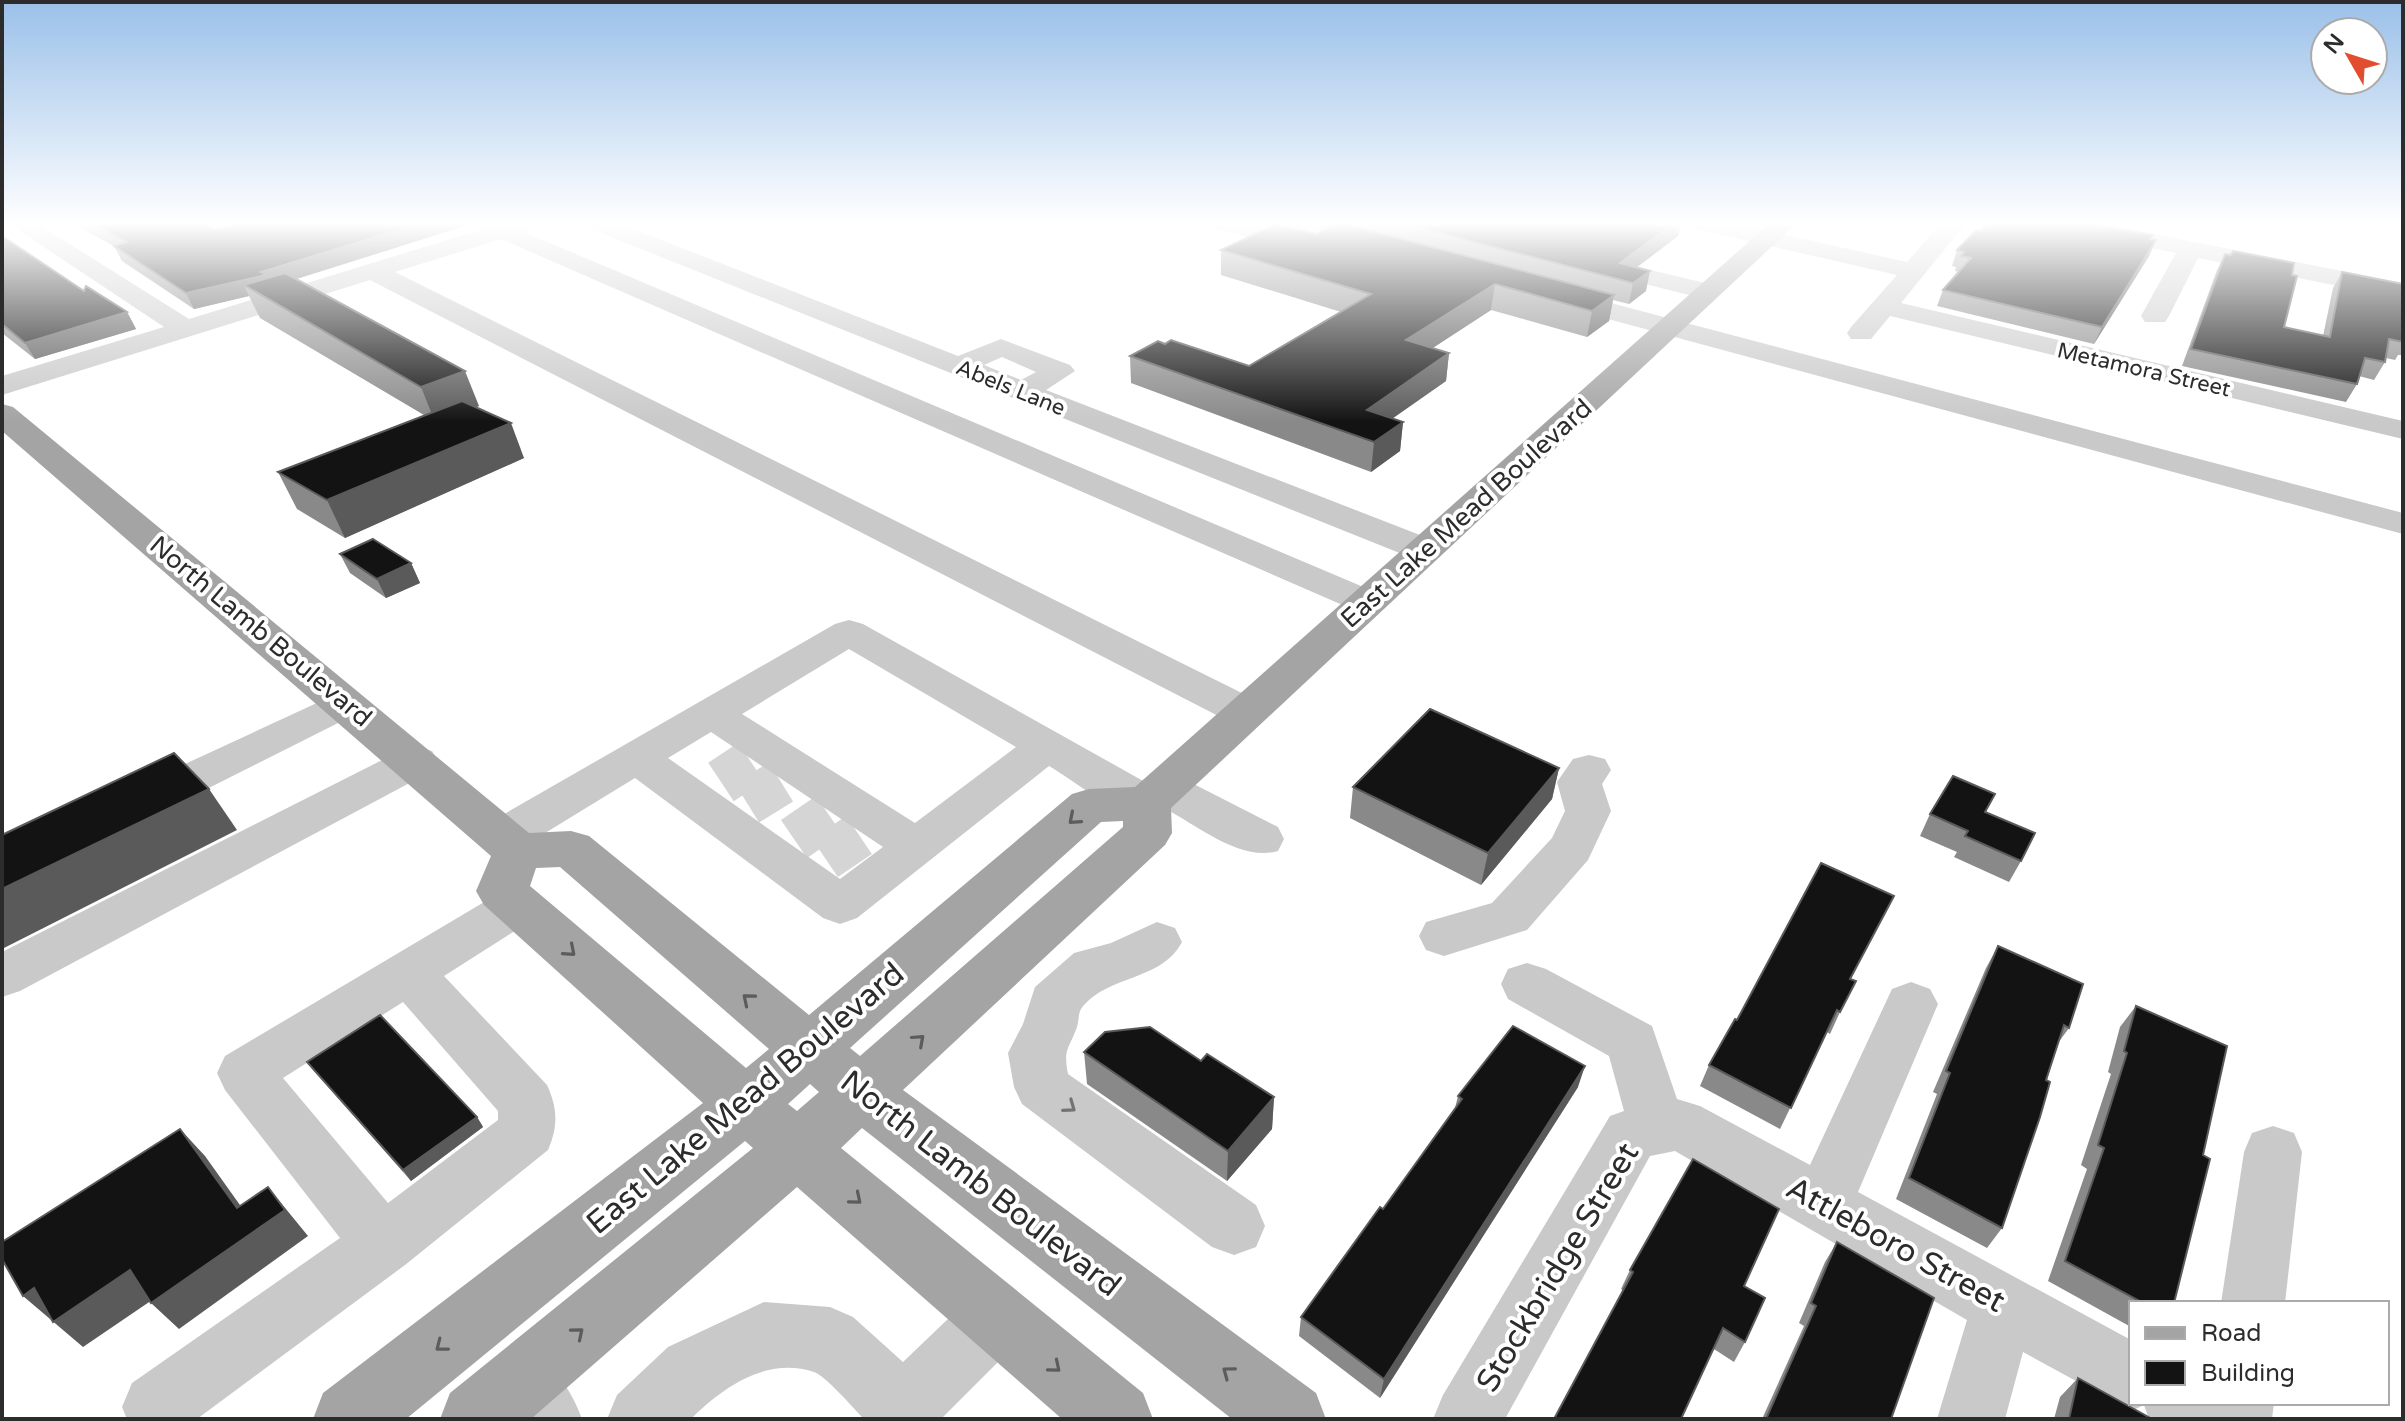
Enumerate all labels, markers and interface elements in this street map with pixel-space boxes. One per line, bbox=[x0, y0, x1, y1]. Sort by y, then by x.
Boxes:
north arrow bbox=[2309, 16, 2389, 96]
text: N bbox=[2319, 29, 2350, 59]
street label: Metamora Street bbox=[2055, 337, 2233, 403]
street label: Abels Lane bbox=[952, 354, 1069, 422]
street label: East Lake Mead Boulevard bbox=[1334, 392, 1598, 634]
street label: North Lamb Boulevard bbox=[143, 529, 378, 733]
one-way arrow bbox=[1069, 810, 1084, 824]
one-way arrow bbox=[560, 941, 575, 955]
street label: East Lake Mead Boulevard bbox=[579, 955, 912, 1243]
one-way arrow bbox=[743, 994, 758, 1009]
one-way arrow bbox=[909, 1035, 924, 1050]
street label: North Lamb Boulevard bbox=[833, 1063, 1128, 1305]
one-way arrow bbox=[1061, 1097, 1076, 1112]
street label: Stockbridge Street bbox=[1469, 1136, 1647, 1399]
street label: Attleboro Street bbox=[1779, 1169, 2012, 1321]
one-way arrow bbox=[847, 1189, 861, 1204]
legend bbox=[2129, 1301, 2389, 1405]
text: Road bbox=[2201, 1319, 2261, 1348]
one-way arrow bbox=[569, 1328, 584, 1343]
one-way arrow bbox=[435, 1337, 450, 1351]
one-way arrow bbox=[1045, 1357, 1060, 1372]
text: Building bbox=[2201, 1359, 2295, 1388]
one-way arrow bbox=[1222, 1367, 1237, 1381]

